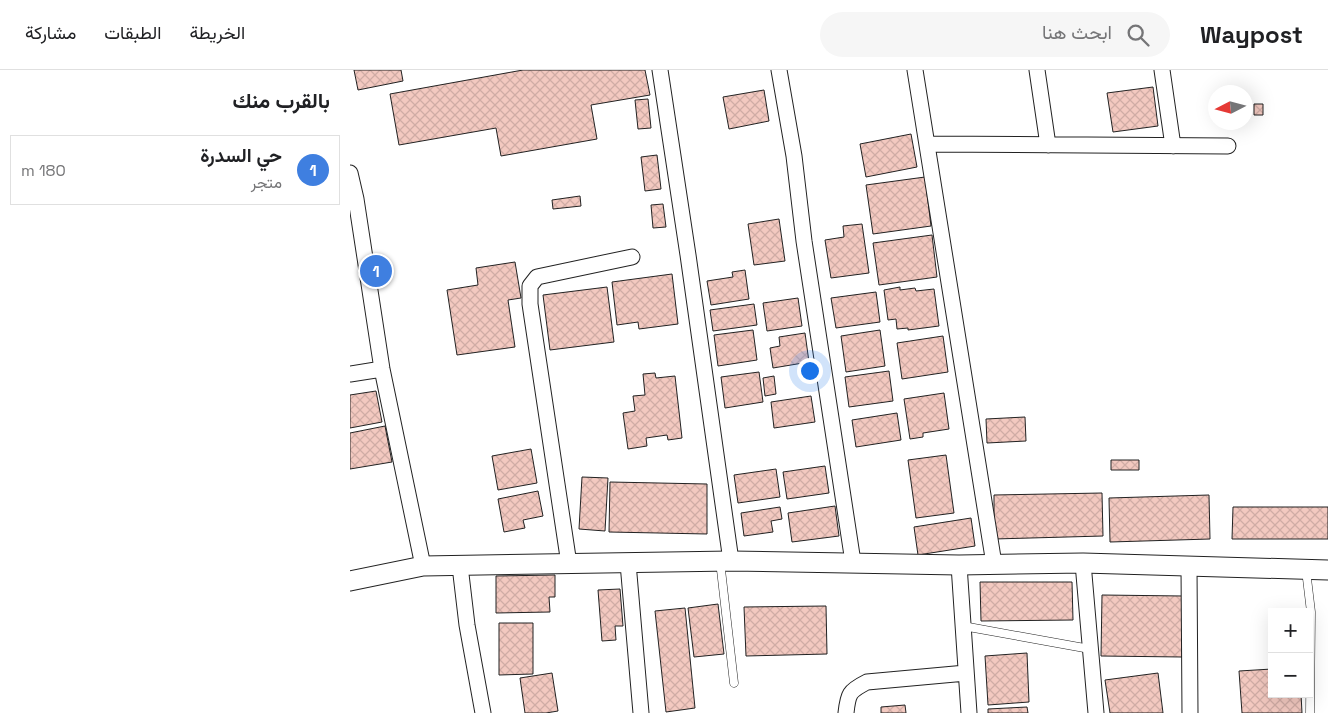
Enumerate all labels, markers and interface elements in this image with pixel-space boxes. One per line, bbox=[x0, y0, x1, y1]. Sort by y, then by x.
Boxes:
search box bbox=[820, 12, 1170, 57]
text: Waypost bbox=[1200, 19, 1303, 50]
text: ابحث هنا bbox=[1042, 20, 1112, 45]
text: مشاركة bbox=[25, 21, 76, 44]
text: الطبقات bbox=[104, 21, 161, 44]
text: الخريطة bbox=[189, 21, 245, 44]
icon: search bbox=[1124, 21, 1152, 49]
north arrow bbox=[1208, 85, 1253, 130]
text: بالقرب منك bbox=[232, 87, 330, 114]
text: حي السدرة bbox=[200, 143, 282, 168]
text: 180 m bbox=[21, 160, 66, 181]
text: 1 bbox=[309, 160, 317, 181]
text: متجر bbox=[251, 172, 282, 193]
pin: 1 bbox=[360, 252, 392, 290]
your location bbox=[797, 358, 823, 384]
map controls bbox=[1268, 608, 1313, 698]
button: + bbox=[1268, 608, 1313, 653]
button: − bbox=[1268, 653, 1313, 698]

